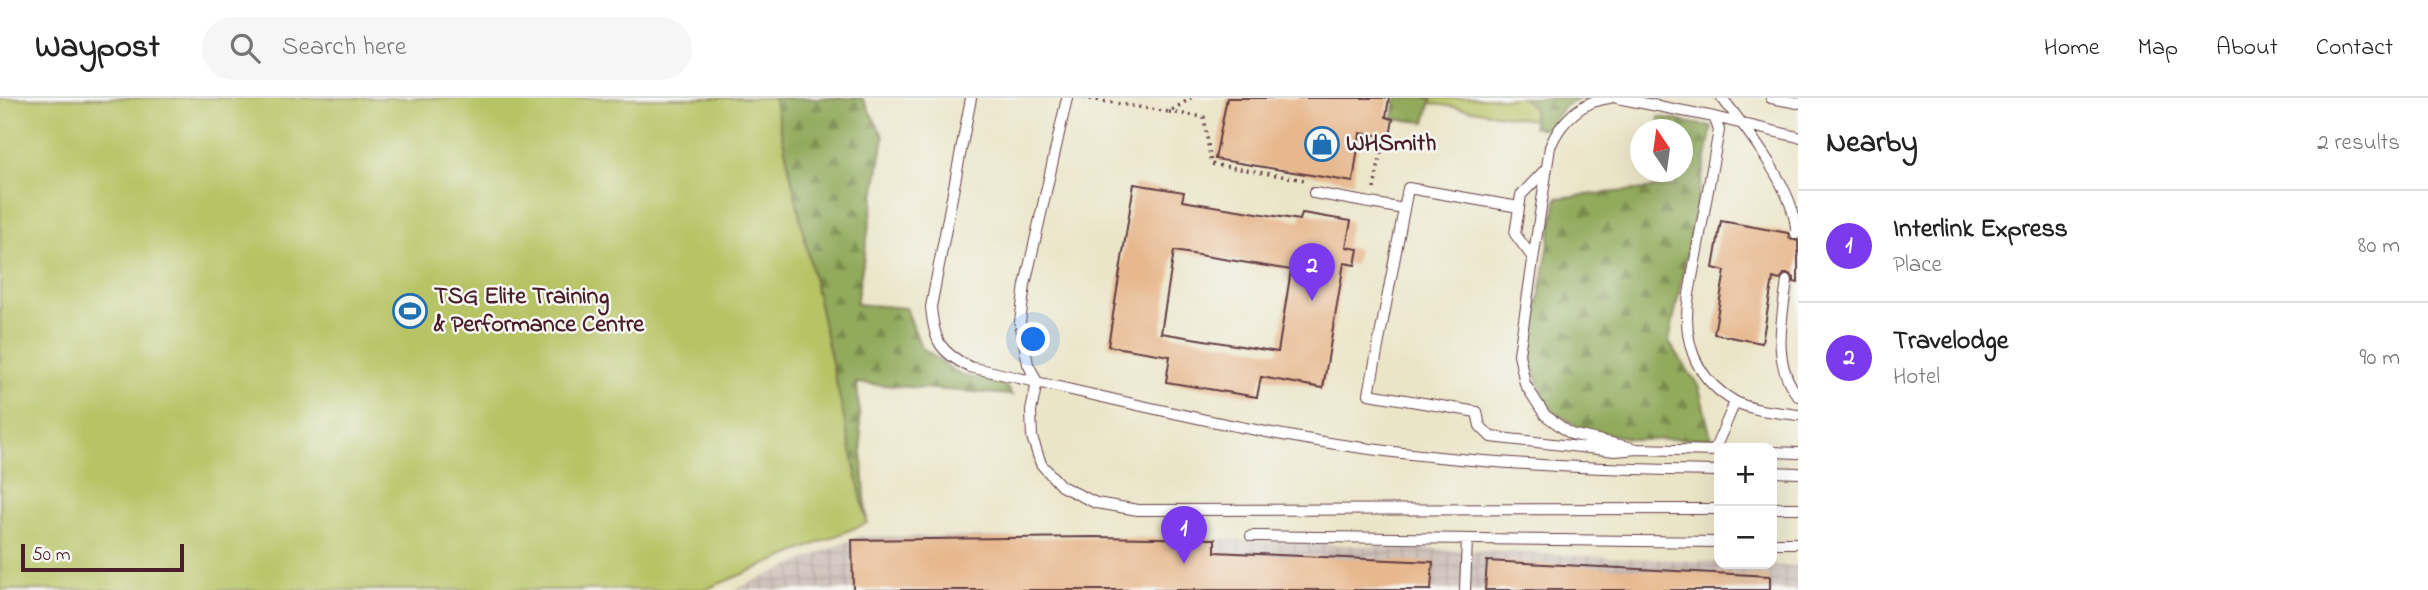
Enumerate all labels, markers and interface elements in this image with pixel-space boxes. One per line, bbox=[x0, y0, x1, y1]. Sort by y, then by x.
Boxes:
search box bbox=[202, 17, 692, 80]
text: Waypost bbox=[35, 24, 160, 72]
icon: search bbox=[226, 29, 264, 67]
text: Search here bbox=[282, 29, 406, 67]
text: Home bbox=[2044, 31, 2100, 66]
text: Map bbox=[2138, 31, 2178, 66]
text: About bbox=[2216, 31, 2278, 66]
text: Contact bbox=[2316, 31, 2393, 66]
north arrow bbox=[1630, 119, 1693, 182]
text: Nearby bbox=[1826, 122, 1918, 166]
shop icon: WHSmith bbox=[1303, 125, 1341, 163]
place label: WHSmith bbox=[1346, 127, 1436, 162]
text: 2 results bbox=[2317, 127, 2400, 160]
text: Interlink Express bbox=[1893, 211, 2068, 249]
text: 1 bbox=[1845, 230, 1853, 263]
text: 80 m bbox=[2358, 230, 2400, 263]
pin: 2 bbox=[1289, 243, 1335, 301]
text: Place bbox=[1893, 249, 1942, 282]
place label: TSG Elite Training & Performance Centre bbox=[433, 280, 645, 343]
sports icon: TSG Elite Training & Performance Centre bbox=[391, 292, 429, 330]
your location bbox=[1016, 322, 1050, 356]
text: Travelodge bbox=[1893, 323, 2008, 361]
text: 2 bbox=[1843, 342, 1855, 375]
text: 90 m bbox=[2360, 342, 2400, 375]
text: Hotel bbox=[1893, 361, 1940, 394]
map controls bbox=[1714, 443, 1777, 569]
button: + bbox=[1714, 443, 1777, 506]
pin: 1 bbox=[1161, 506, 1207, 564]
button: − bbox=[1714, 506, 1777, 569]
scale bar bbox=[21, 541, 184, 573]
text: 50 m bbox=[32, 542, 71, 569]

